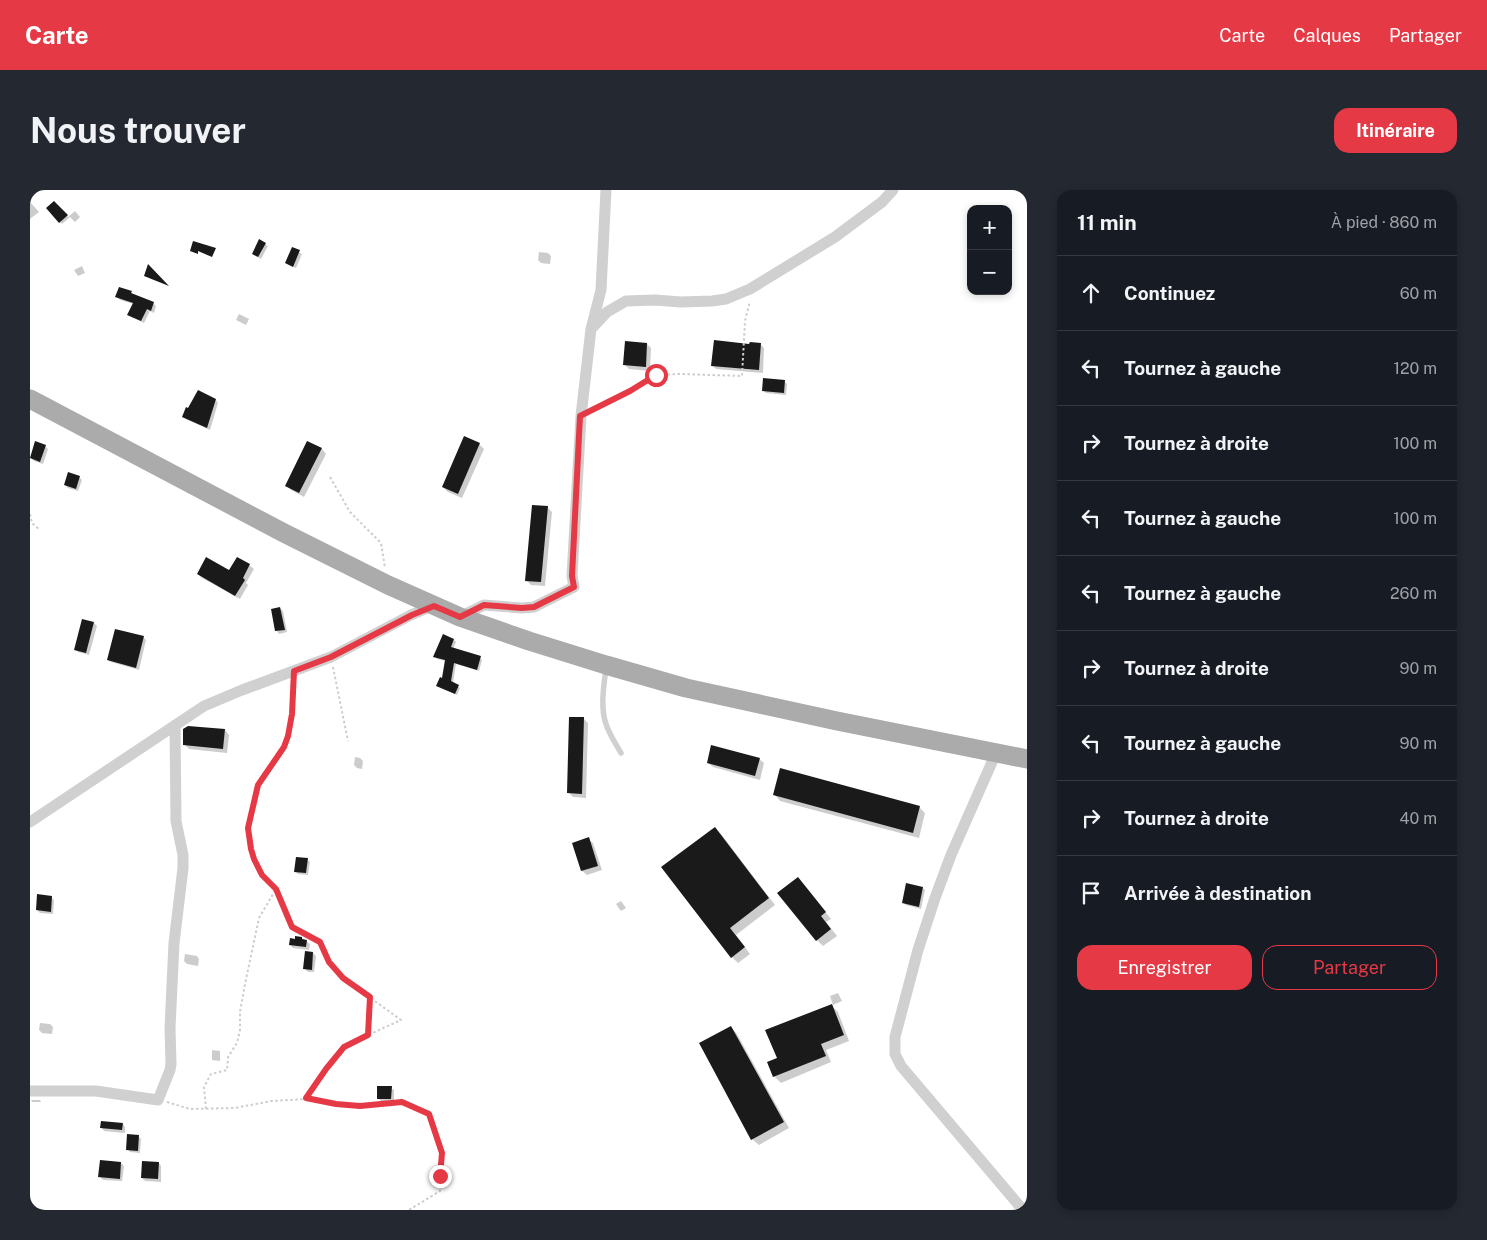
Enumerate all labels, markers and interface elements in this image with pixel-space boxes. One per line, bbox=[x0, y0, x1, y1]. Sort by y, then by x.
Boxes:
text: Carte bbox=[25, 21, 89, 49]
text: Carte bbox=[1219, 25, 1265, 46]
text: Calques bbox=[1293, 25, 1361, 46]
text: Partager bbox=[1389, 25, 1462, 46]
button: Itinéraire bbox=[1334, 108, 1457, 153]
text: Nous trouver bbox=[30, 110, 246, 151]
map controls bbox=[967, 205, 1012, 295]
button: + bbox=[967, 205, 1012, 250]
text: 11 min bbox=[1077, 210, 1137, 235]
text: À pied · 860 m bbox=[1331, 213, 1437, 232]
button: − bbox=[967, 250, 1012, 295]
icon: ahead bbox=[1077, 279, 1105, 307]
text: Continuez bbox=[1124, 282, 1215, 304]
text: 60 m bbox=[1400, 284, 1437, 303]
icon: left bbox=[1077, 354, 1105, 382]
text: Tournez à gauche bbox=[1124, 357, 1281, 379]
text: 120 m bbox=[1393, 359, 1437, 378]
route start bbox=[645, 364, 668, 387]
icon: right bbox=[1077, 429, 1105, 457]
text: Tournez à droite bbox=[1124, 432, 1269, 454]
text: 100 m bbox=[1393, 434, 1437, 453]
icon: left bbox=[1077, 504, 1105, 532]
text: Tournez à gauche bbox=[1124, 507, 1281, 529]
text: 100 m bbox=[1393, 509, 1437, 528]
icon: left bbox=[1077, 579, 1105, 607]
text: Tournez à gauche bbox=[1124, 582, 1281, 604]
text: 260 m bbox=[1390, 584, 1437, 603]
icon: right bbox=[1077, 654, 1105, 682]
text: Tournez à droite bbox=[1124, 657, 1269, 679]
text: 90 m bbox=[1400, 659, 1437, 678]
icon: left bbox=[1077, 729, 1105, 757]
text: Tournez à gauche bbox=[1124, 732, 1281, 754]
text: 90 m bbox=[1400, 734, 1437, 753]
icon: right bbox=[1077, 804, 1105, 832]
text: Tournez à droite bbox=[1124, 807, 1269, 829]
text: 40 m bbox=[1399, 809, 1437, 828]
icon: arrive bbox=[1077, 879, 1105, 907]
text: Arrivée à destination bbox=[1124, 882, 1312, 904]
button: Enregistrer bbox=[1077, 945, 1252, 990]
button: Partager bbox=[1262, 945, 1437, 990]
route end bbox=[429, 1165, 452, 1188]

